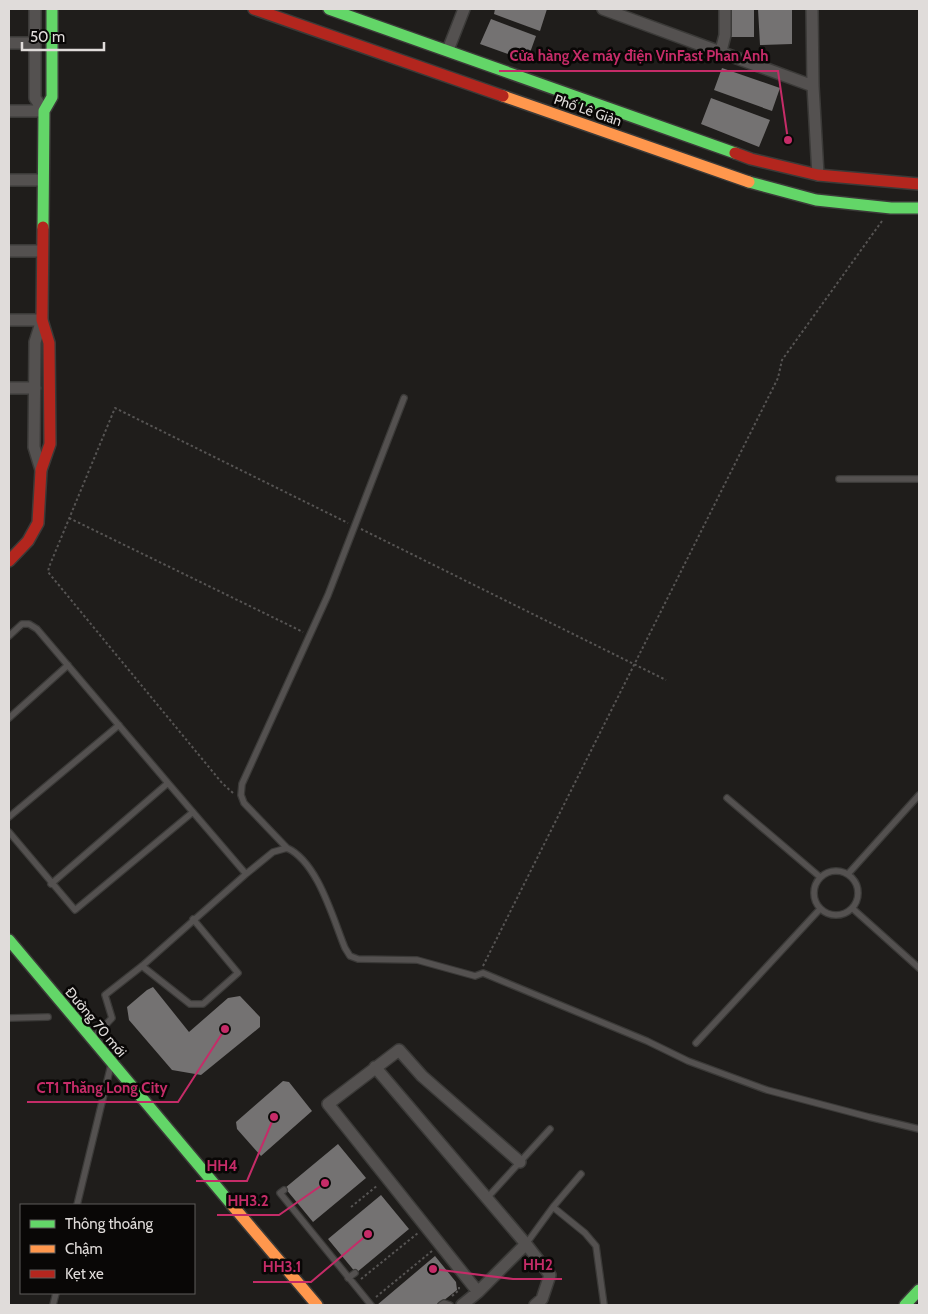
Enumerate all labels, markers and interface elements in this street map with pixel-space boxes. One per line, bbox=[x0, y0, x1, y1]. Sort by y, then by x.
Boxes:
scale bar bbox=[22, 20, 105, 52]
text: 50 m bbox=[30, 28, 65, 46]
callout: Cửa hàng Xe máy điện VinFast Phan Anh bbox=[499, 41, 778, 71]
text: Cửa hàng Xe máy điện VinFast Phan Anh bbox=[510, 47, 768, 65]
street label: Phố Lê Giản bbox=[552, 90, 624, 130]
street label: Đường 70 mới bbox=[61, 983, 131, 1061]
callout: CT1 Thăng Long City bbox=[27, 1072, 178, 1102]
text: CT1 Thăng Long City bbox=[37, 1079, 168, 1097]
callout: HH4 bbox=[196, 1151, 247, 1181]
text: HH4 bbox=[206, 1157, 238, 1175]
callout: HH3.2 bbox=[217, 1185, 279, 1215]
text: HH3.2 bbox=[227, 1192, 269, 1210]
legend bbox=[20, 1204, 195, 1294]
text: Thông thoáng bbox=[65, 1215, 154, 1233]
text: Chậm bbox=[65, 1240, 103, 1258]
callout: HH2 bbox=[513, 1249, 562, 1279]
callout: HH3.1 bbox=[253, 1252, 311, 1282]
text: HH2 bbox=[523, 1256, 553, 1274]
text: HH3.1 bbox=[263, 1258, 301, 1276]
text: Kẹt xe bbox=[65, 1265, 104, 1283]

